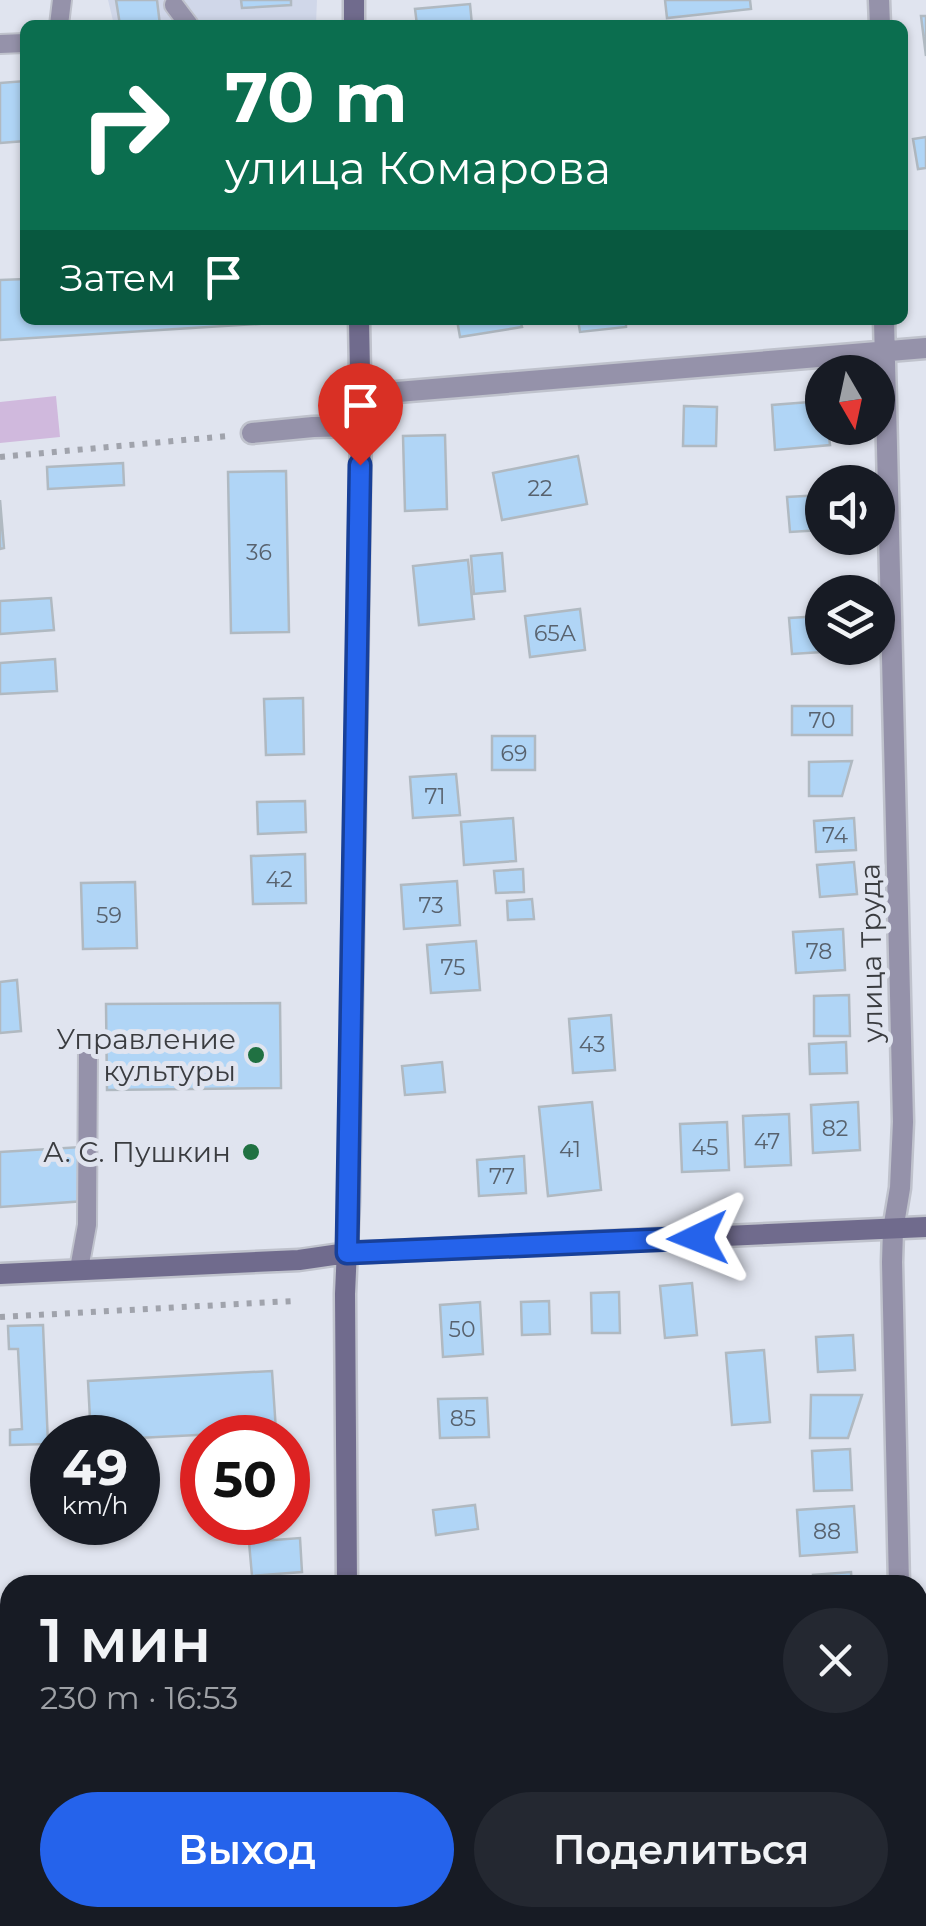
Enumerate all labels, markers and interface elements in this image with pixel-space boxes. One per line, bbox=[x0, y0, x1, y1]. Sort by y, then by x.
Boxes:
text: 70 m bbox=[225, 54, 408, 140]
icon: right bbox=[60, 60, 190, 190]
text: улица Комарова bbox=[225, 140, 611, 195]
icon: arrive bbox=[196, 250, 251, 305]
text: Затем bbox=[60, 254, 176, 301]
north arrow bbox=[805, 355, 895, 445]
map controls bbox=[805, 355, 895, 665]
pin bbox=[318, 363, 403, 466]
icon: arrive bbox=[333, 378, 388, 433]
button: sound bbox=[805, 465, 895, 555]
house number: 22 bbox=[528, 475, 553, 502]
house number: 36 bbox=[246, 539, 272, 566]
button: layers bbox=[805, 575, 895, 665]
house number: 65А bbox=[534, 620, 577, 647]
house number: 70 bbox=[808, 707, 836, 734]
house number: 69 bbox=[501, 740, 527, 767]
house number: 71 bbox=[424, 783, 446, 810]
house number: 74 bbox=[822, 822, 848, 849]
street label: улица Труда bbox=[852, 863, 890, 1044]
house number: 42 bbox=[266, 866, 293, 893]
house number: 73 bbox=[418, 892, 444, 919]
house number: 59 bbox=[96, 902, 122, 929]
house number: 78 bbox=[806, 938, 832, 965]
house number: 75 bbox=[441, 954, 466, 981]
place label: Управление культуры bbox=[56, 1022, 236, 1088]
house number: 43 bbox=[579, 1031, 605, 1058]
marker: Управление культуры bbox=[245, 1044, 267, 1066]
house number: 82 bbox=[822, 1115, 848, 1142]
house number: 47 bbox=[754, 1128, 780, 1155]
house number: 45 bbox=[692, 1134, 718, 1161]
place label: А. С. Пушкин bbox=[43, 1135, 231, 1169]
house number: 41 bbox=[559, 1136, 581, 1163]
marker: А. С. Пушкин bbox=[240, 1141, 262, 1163]
house number: 77 bbox=[489, 1163, 515, 1190]
position arrow bbox=[646, 1186, 750, 1290]
house number: 50 bbox=[448, 1316, 476, 1343]
house number: 85 bbox=[450, 1405, 476, 1432]
speed limit sign: 50 bbox=[180, 1415, 310, 1545]
text: 49 bbox=[62, 1437, 128, 1498]
text: km/h bbox=[62, 1490, 128, 1520]
house number: 88 bbox=[813, 1518, 841, 1545]
text: 1 мин bbox=[40, 1604, 211, 1677]
button: close bbox=[783, 1608, 888, 1713]
text: 230 m · 16:53 bbox=[40, 1678, 238, 1717]
button: Выход bbox=[40, 1792, 454, 1907]
button: Поделиться bbox=[474, 1792, 888, 1907]

